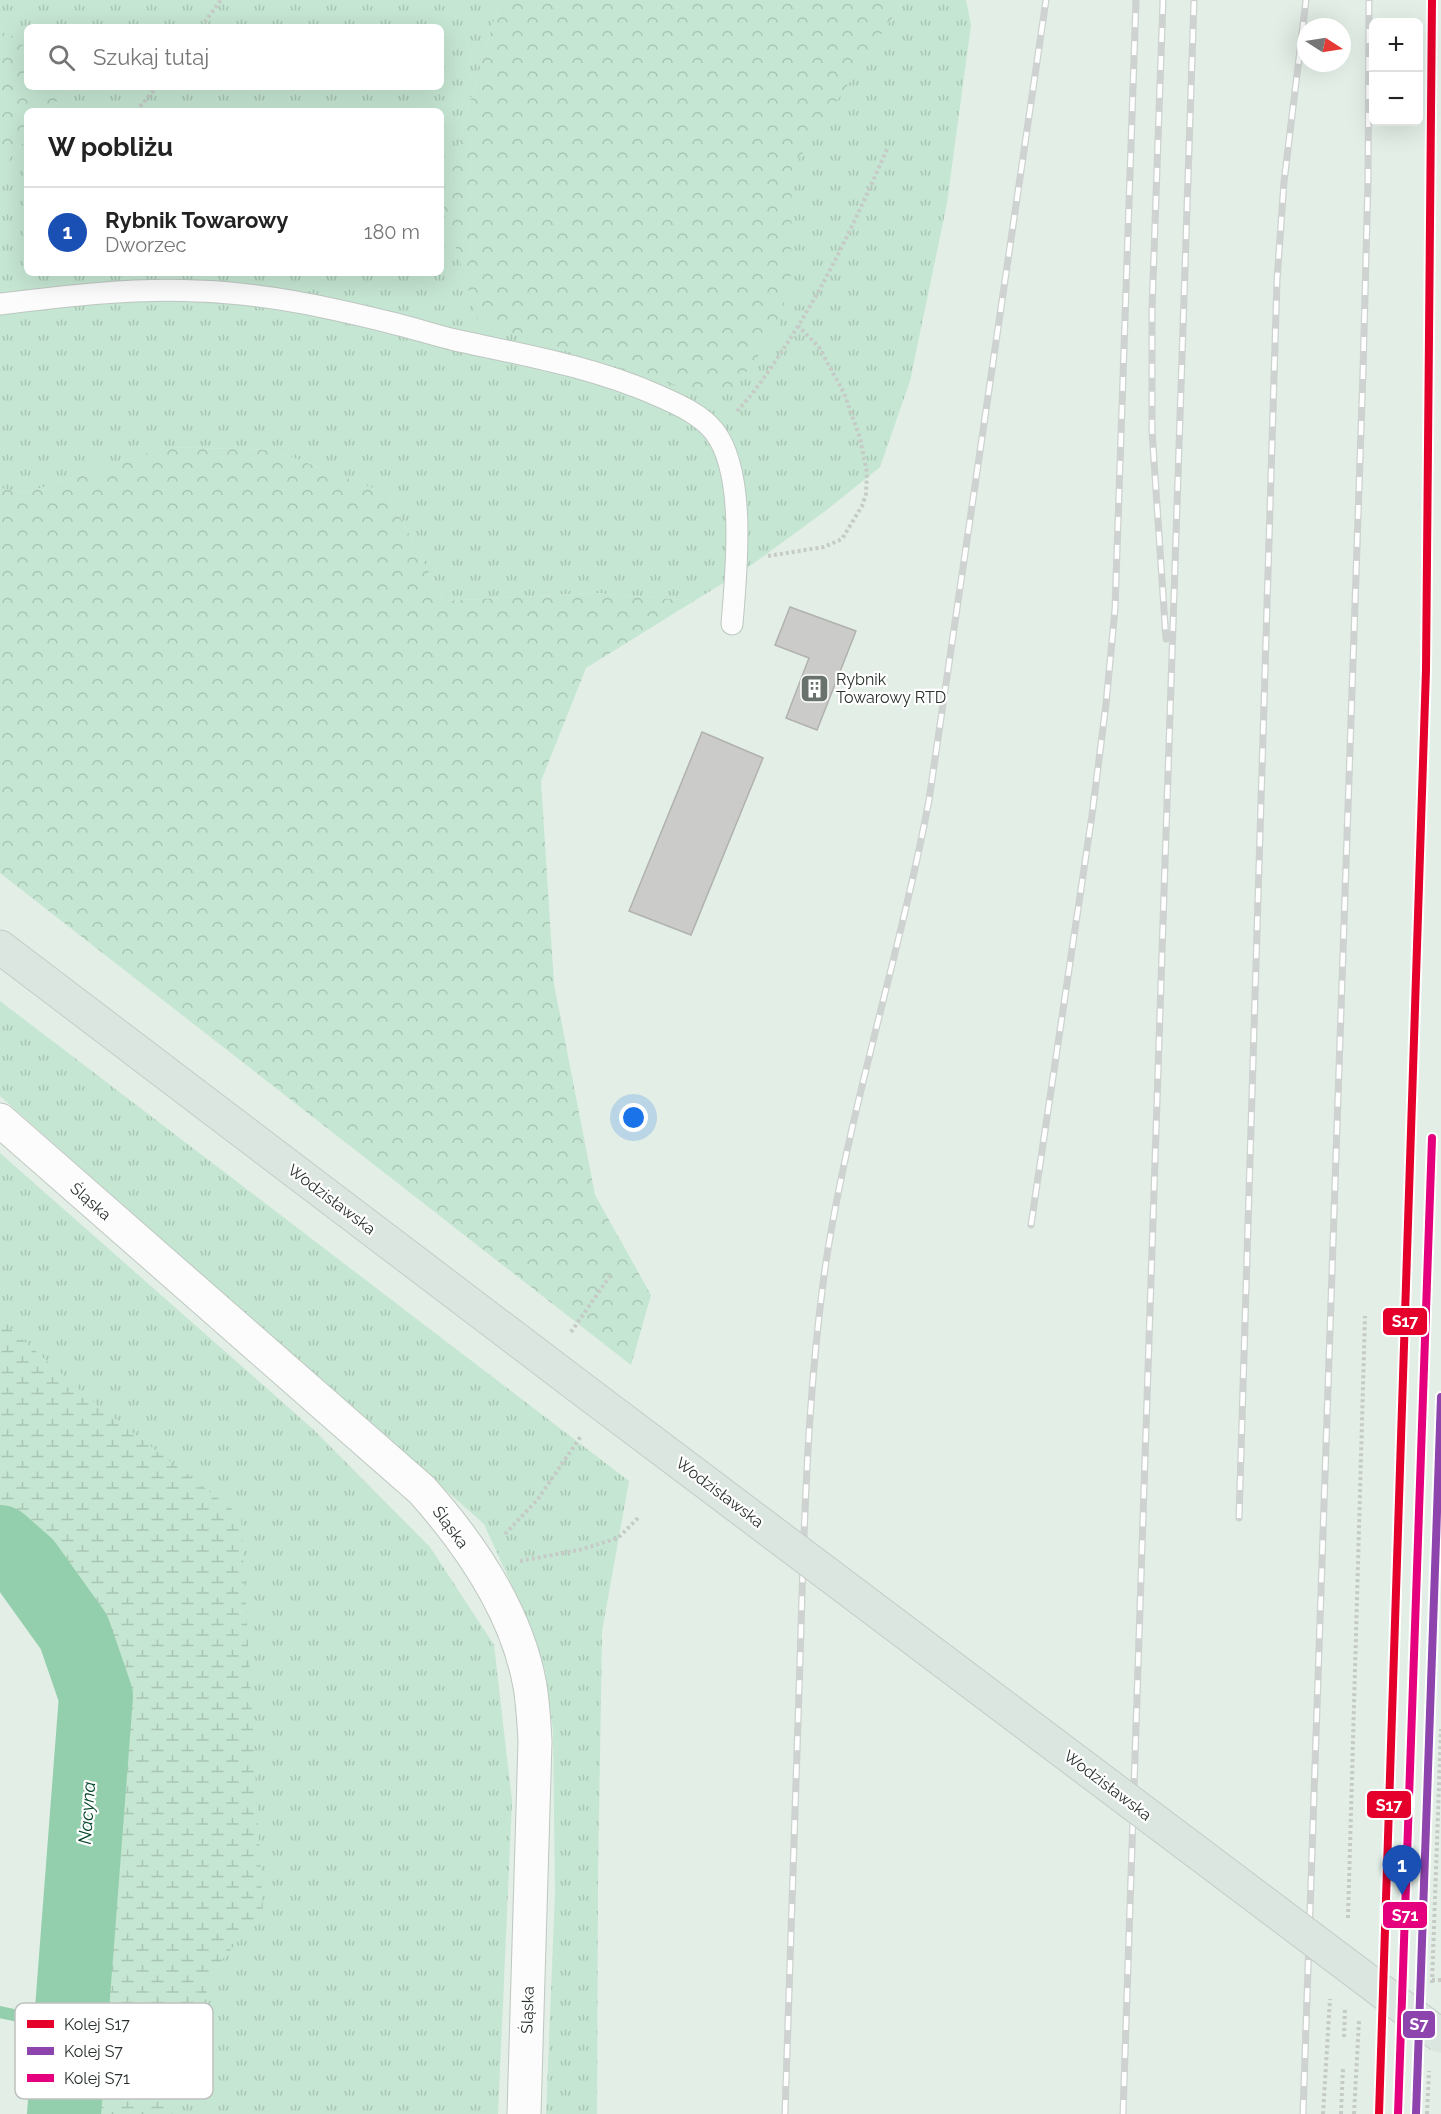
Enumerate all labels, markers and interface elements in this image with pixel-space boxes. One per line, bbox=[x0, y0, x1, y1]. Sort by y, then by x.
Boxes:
north arrow bbox=[1297, 18, 1351, 72]
map controls bbox=[1369, 18, 1423, 126]
button: + bbox=[1369, 18, 1423, 72]
search box bbox=[24, 24, 444, 90]
icon: search bbox=[45, 41, 78, 74]
text: Szukaj tutaj bbox=[93, 44, 209, 70]
button: − bbox=[1369, 72, 1423, 126]
text: W pobliżu bbox=[48, 132, 173, 162]
text: Rybnik Towarowy bbox=[105, 207, 288, 233]
text: 1 bbox=[63, 220, 72, 244]
text: 180 m bbox=[364, 220, 420, 244]
text: Dworzec bbox=[105, 233, 186, 257]
place label: Rybnik Towarowy RTD bbox=[836, 670, 946, 707]
building icon: Rybnik Towarowy RTD bbox=[799, 672, 831, 704]
your location bbox=[619, 1103, 648, 1132]
street label: Wodzisławska bbox=[284, 1160, 379, 1239]
street label: Śląska bbox=[66, 1178, 116, 1224]
line badge: S17 bbox=[1382, 1307, 1428, 1336]
text: S17 bbox=[1392, 1312, 1418, 1331]
street label: Wodzisławska bbox=[672, 1453, 767, 1532]
street label: Śląska bbox=[429, 1502, 473, 1552]
street label: Wodzisławska bbox=[1060, 1746, 1155, 1825]
water label: Nacyna bbox=[74, 1781, 99, 1845]
line badge: S17 bbox=[1366, 1790, 1412, 1819]
text: S17 bbox=[1376, 1796, 1402, 1815]
pin: 1 bbox=[1382, 1846, 1422, 1895]
line badge: S71 bbox=[1382, 1901, 1428, 1929]
text: S71 bbox=[1392, 1906, 1418, 1925]
street label: Śląska bbox=[516, 1986, 538, 2034]
legend bbox=[15, 2003, 213, 2099]
line badge: S7 bbox=[1402, 2010, 1436, 2039]
text: Kolej S17 bbox=[64, 2015, 130, 2034]
text: S7 bbox=[1410, 2015, 1428, 2034]
text: Kolej S7 bbox=[64, 2042, 123, 2061]
text: Kolej S71 bbox=[64, 2069, 130, 2088]

